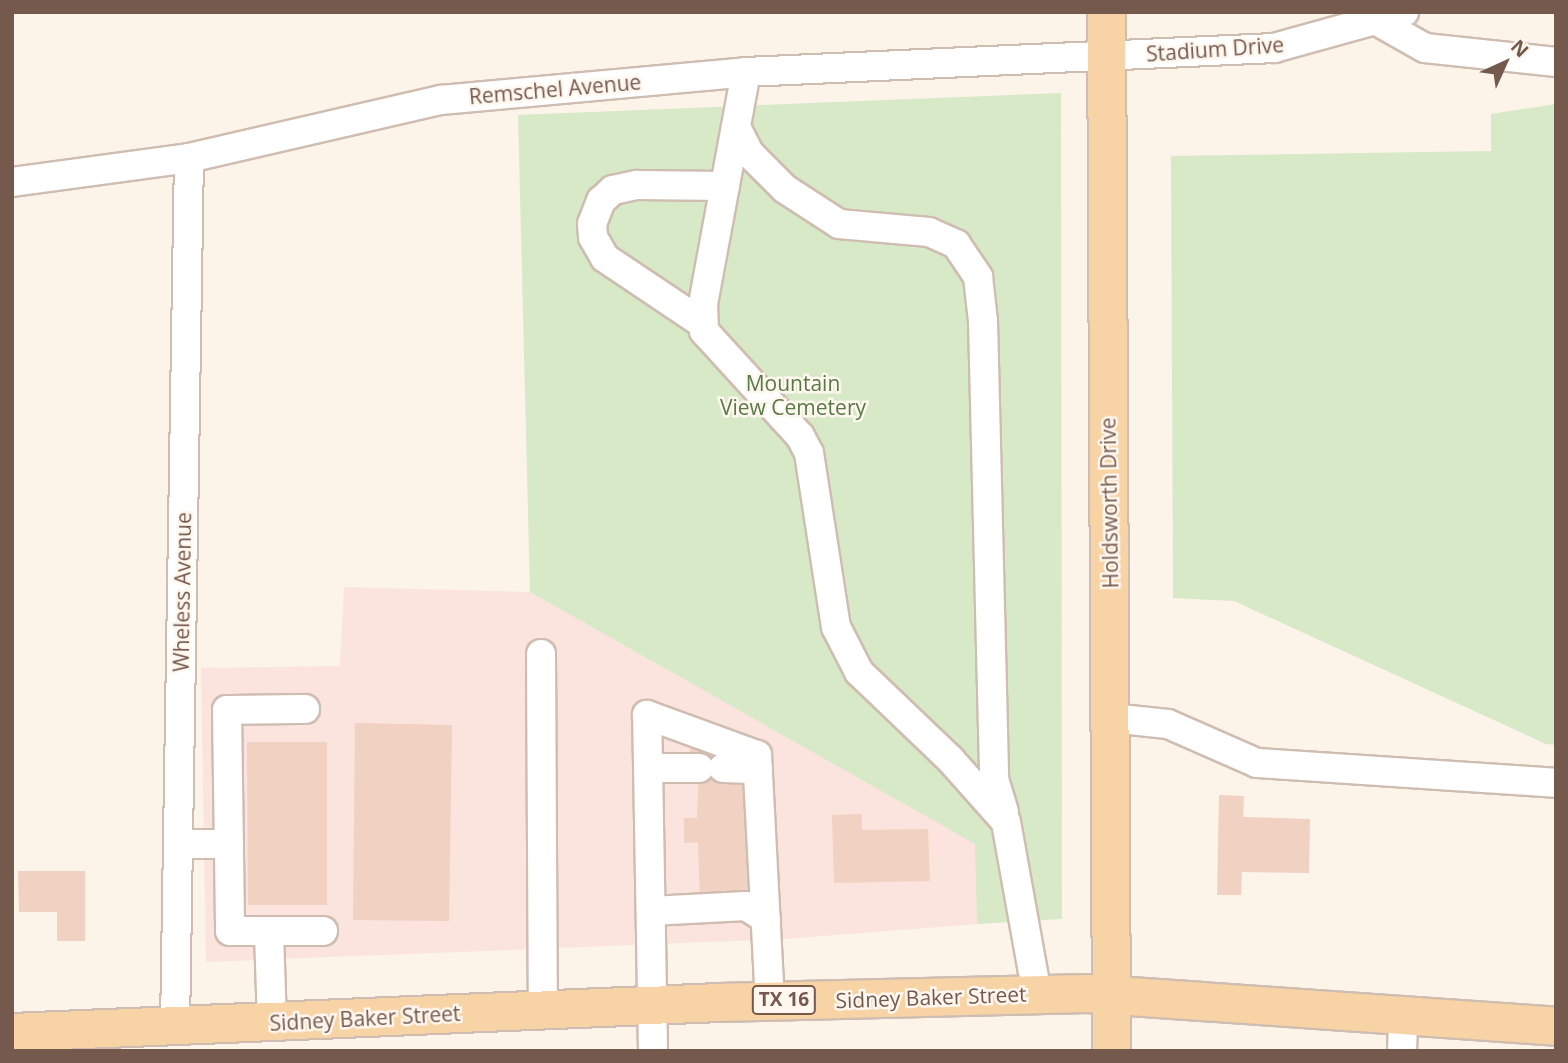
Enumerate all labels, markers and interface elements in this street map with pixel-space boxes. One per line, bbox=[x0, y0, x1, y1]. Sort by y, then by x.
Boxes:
north arrow bbox=[1470, 28, 1540, 98]
street label: Stadium Drive bbox=[1145, 32, 1285, 66]
text: N bbox=[1505, 33, 1534, 63]
street label: Remschel Avenue bbox=[468, 69, 642, 109]
park label: Mountain View Cemetery bbox=[720, 370, 866, 420]
street label: Holdsworth Drive bbox=[1095, 417, 1123, 589]
street label: Wheless Avenue bbox=[168, 512, 196, 672]
street label: Sidney Baker Street bbox=[835, 981, 1027, 1013]
road number: TX 16 bbox=[751, 984, 817, 1016]
street label: Sidney Baker Street bbox=[269, 1000, 461, 1036]

